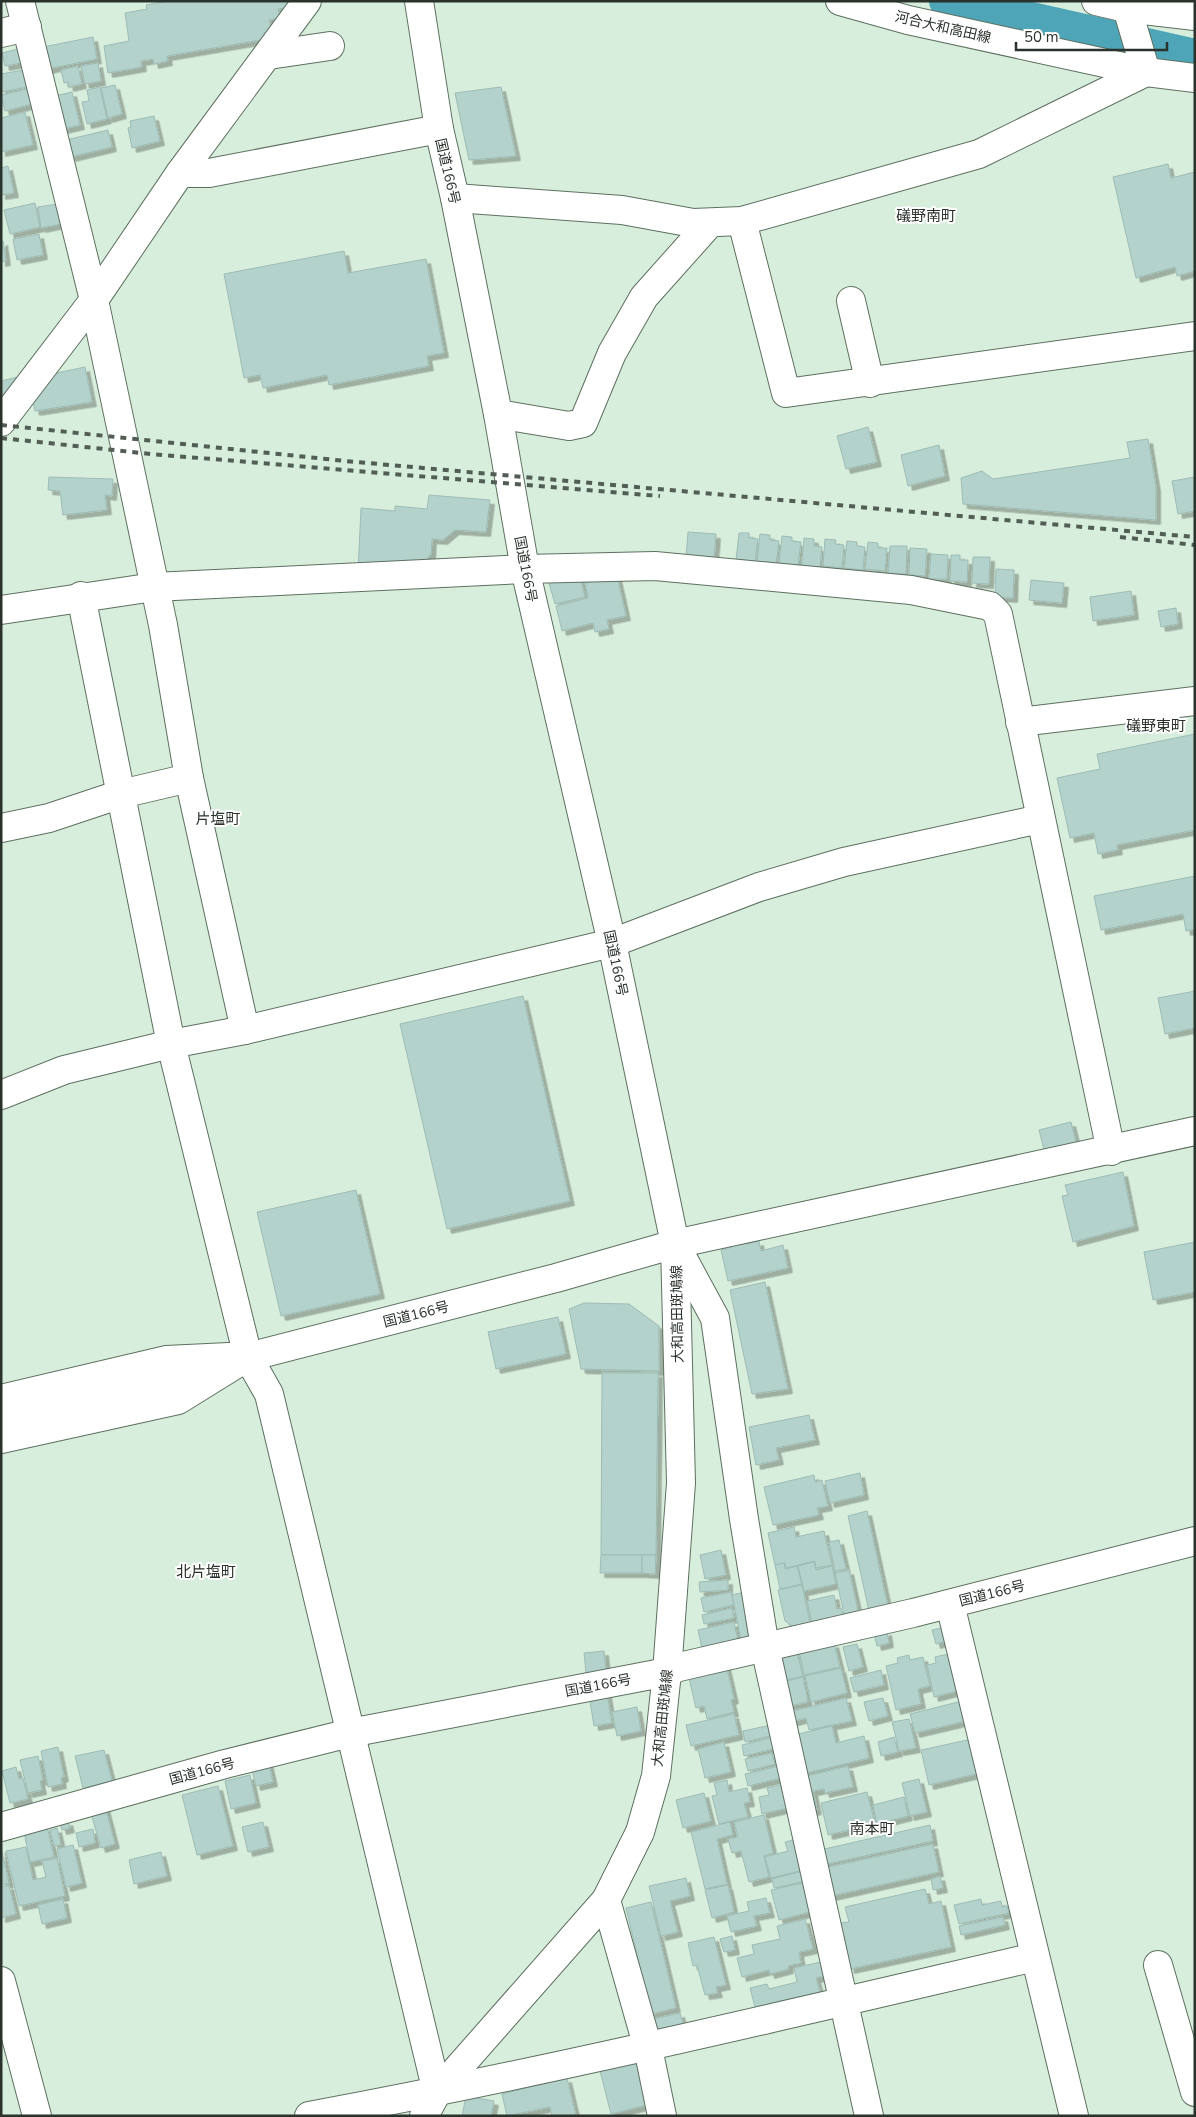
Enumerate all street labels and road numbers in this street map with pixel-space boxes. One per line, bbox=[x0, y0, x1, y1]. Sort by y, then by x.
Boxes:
street label: 河合大和高田線 bbox=[893, 7, 993, 48]
street label: 国道166号 bbox=[431, 136, 464, 206]
street label: 国道166号 bbox=[510, 534, 541, 604]
street label: 国道166号 bbox=[599, 928, 632, 998]
street label: 大和高田斑鳩線 bbox=[667, 1265, 688, 1363]
street label: 国道166号 bbox=[381, 1297, 451, 1332]
street label: 国道166号 bbox=[957, 1576, 1027, 1611]
street label: 大和高田斑鳩線 bbox=[648, 1668, 677, 1768]
street label: 国道166号 bbox=[563, 1670, 633, 1701]
street label: 国道166号 bbox=[167, 1754, 237, 1789]

